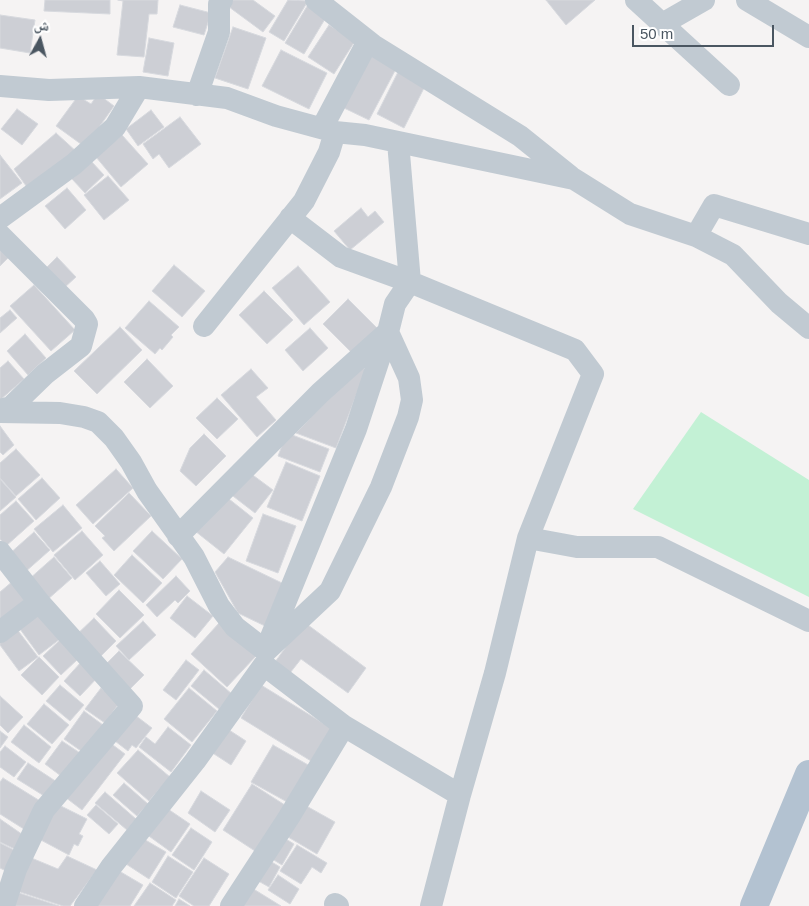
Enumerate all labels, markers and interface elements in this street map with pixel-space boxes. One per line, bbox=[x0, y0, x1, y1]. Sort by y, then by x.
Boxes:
north arrow bbox=[15, 15, 65, 65]
scale bar bbox=[634, 15, 776, 47]
text: ش bbox=[33, 16, 50, 34]
text: 50 m bbox=[640, 25, 673, 42]

